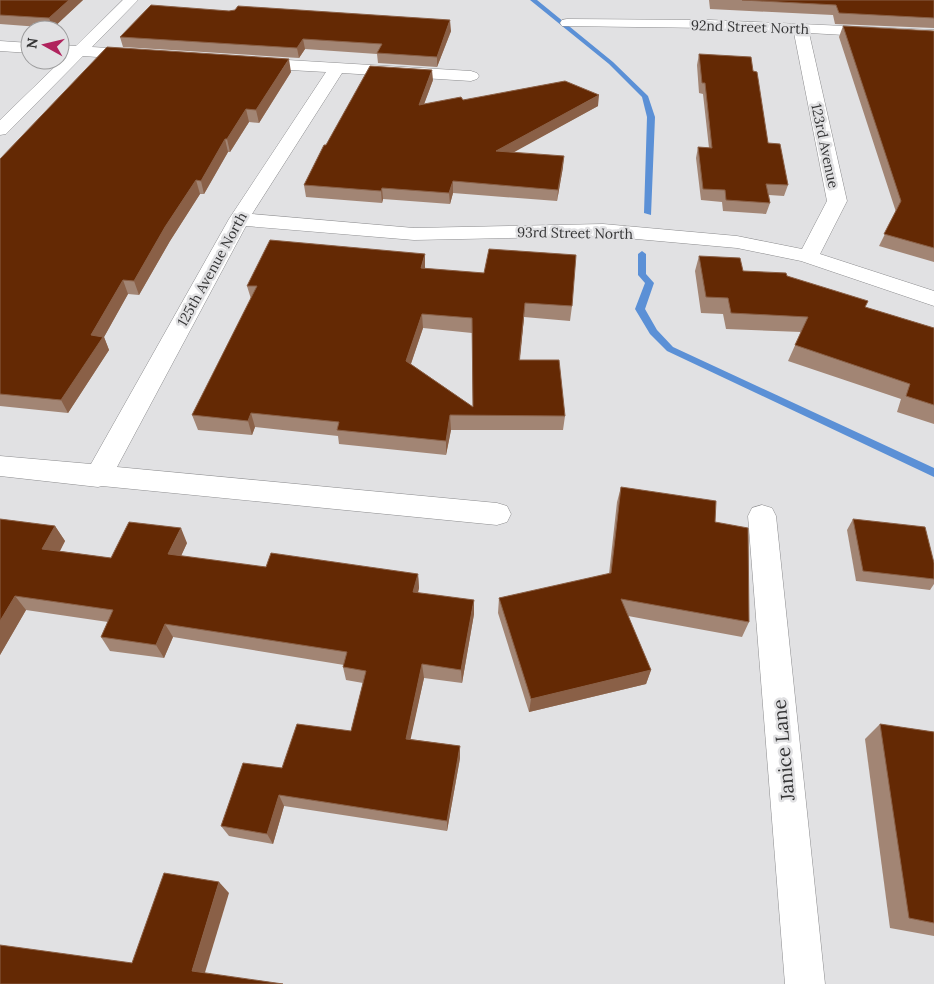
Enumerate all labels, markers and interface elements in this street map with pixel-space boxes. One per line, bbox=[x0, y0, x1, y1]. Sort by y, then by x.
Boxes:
street label: 92nd Street North bbox=[691, 16, 809, 38]
north arrow bbox=[20, 20, 70, 70]
text: N bbox=[22, 36, 42, 50]
street label: 123rd Avenue bbox=[807, 102, 843, 190]
street label: 125th Avenue North bbox=[173, 209, 251, 329]
street label: 93rd Street North bbox=[517, 223, 633, 243]
street label: Janice Lane bbox=[767, 698, 799, 803]

